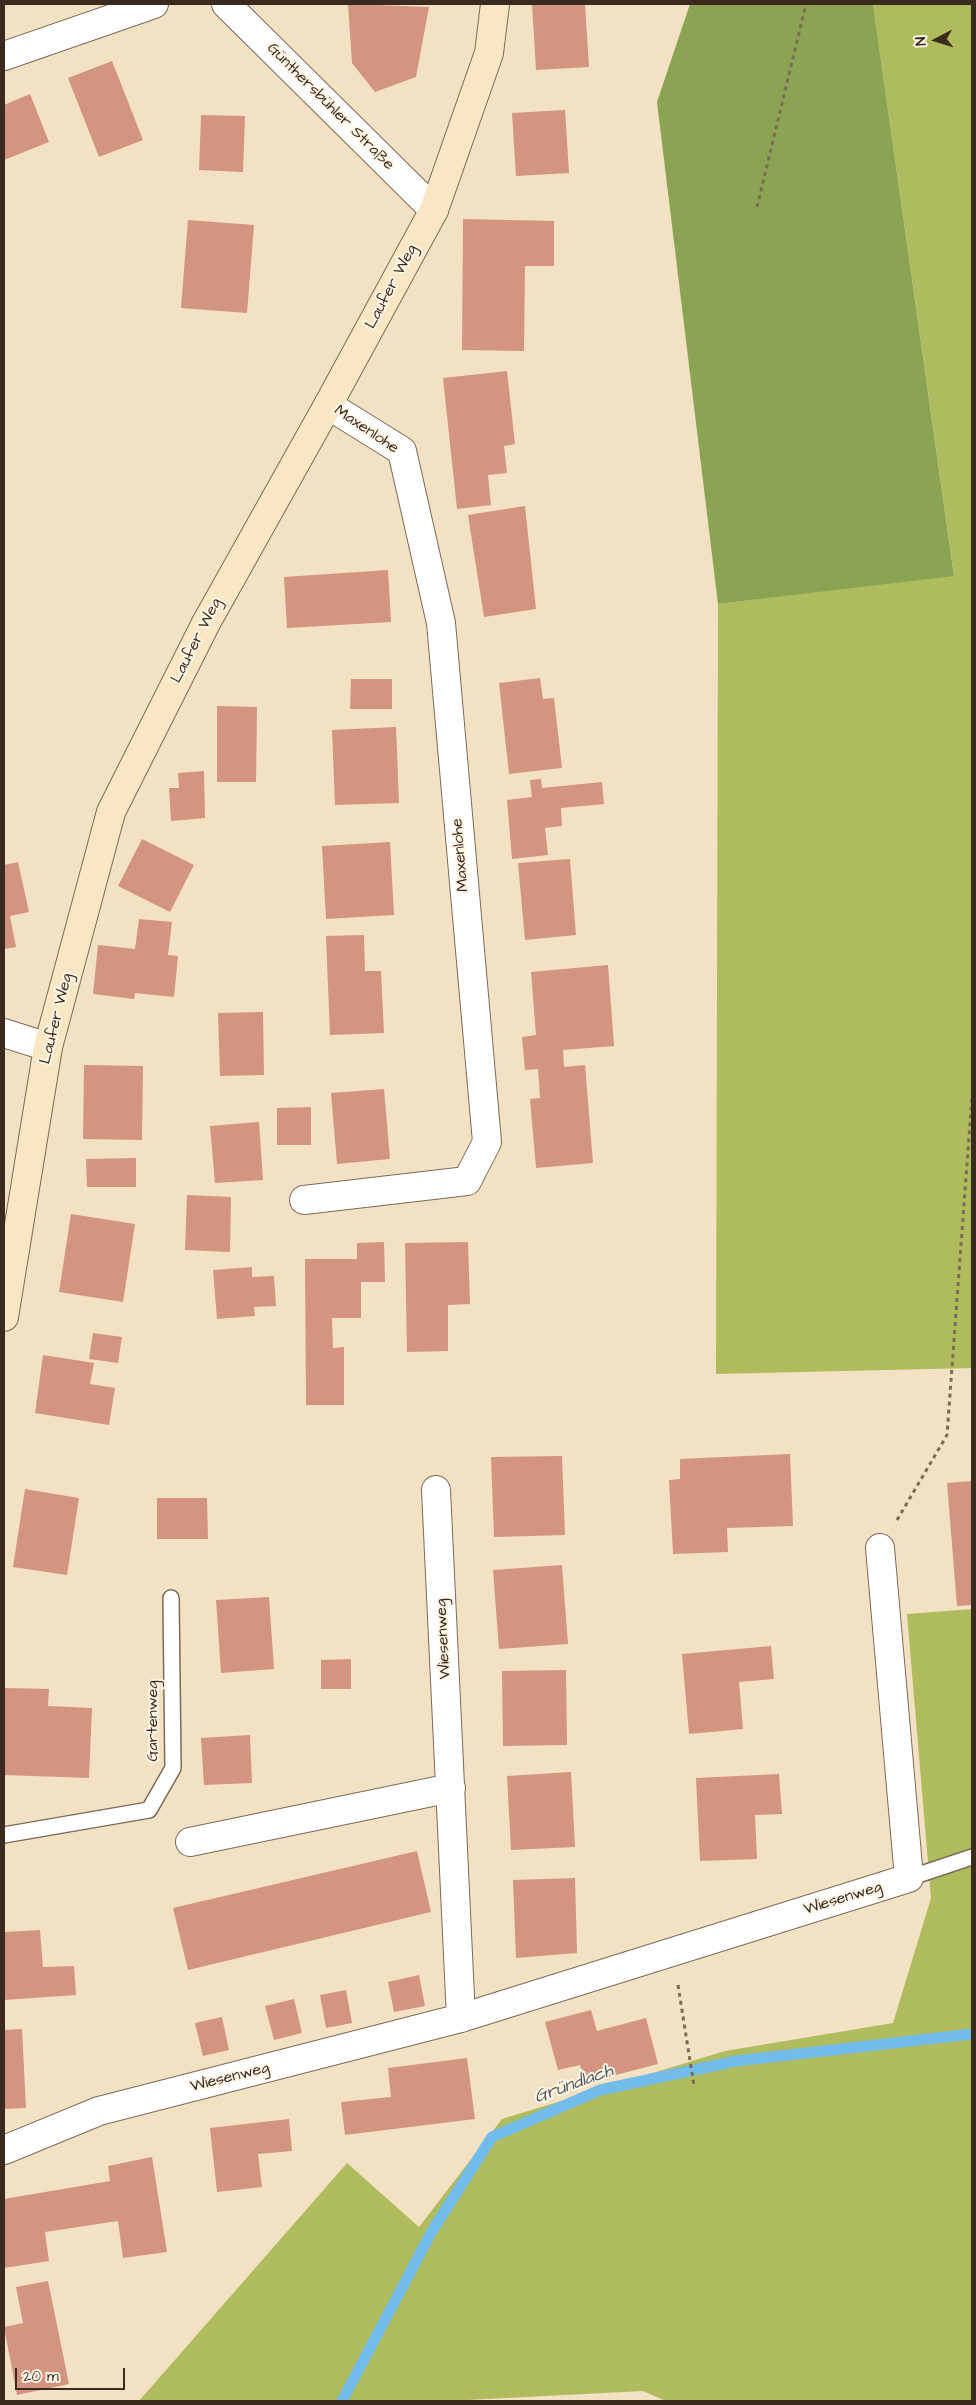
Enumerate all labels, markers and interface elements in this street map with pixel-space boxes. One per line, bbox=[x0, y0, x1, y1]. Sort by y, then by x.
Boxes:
north arrow bbox=[911, 15, 961, 65]
text: N bbox=[911, 36, 931, 47]
street label: Günthersbühler Straße bbox=[262, 39, 398, 175]
street label: Laufer Weg bbox=[362, 242, 422, 332]
street label: Maxenlohe bbox=[330, 401, 402, 459]
street label: Laufer Weg bbox=[167, 595, 227, 687]
street label: Maxenlohe bbox=[448, 817, 474, 893]
street label: Laufer Weg bbox=[36, 972, 78, 1066]
street label: Wiesenweg bbox=[432, 1598, 456, 1680]
street label: Gartenweg bbox=[144, 1680, 164, 1762]
street label: Wiesenweg bbox=[802, 1878, 884, 1920]
street label: Wiesenweg bbox=[189, 2059, 271, 2097]
water label: Gründlach bbox=[532, 2061, 616, 2109]
scale bar bbox=[18, 2358, 128, 2390]
text: 20 m bbox=[23, 2366, 59, 2387]

